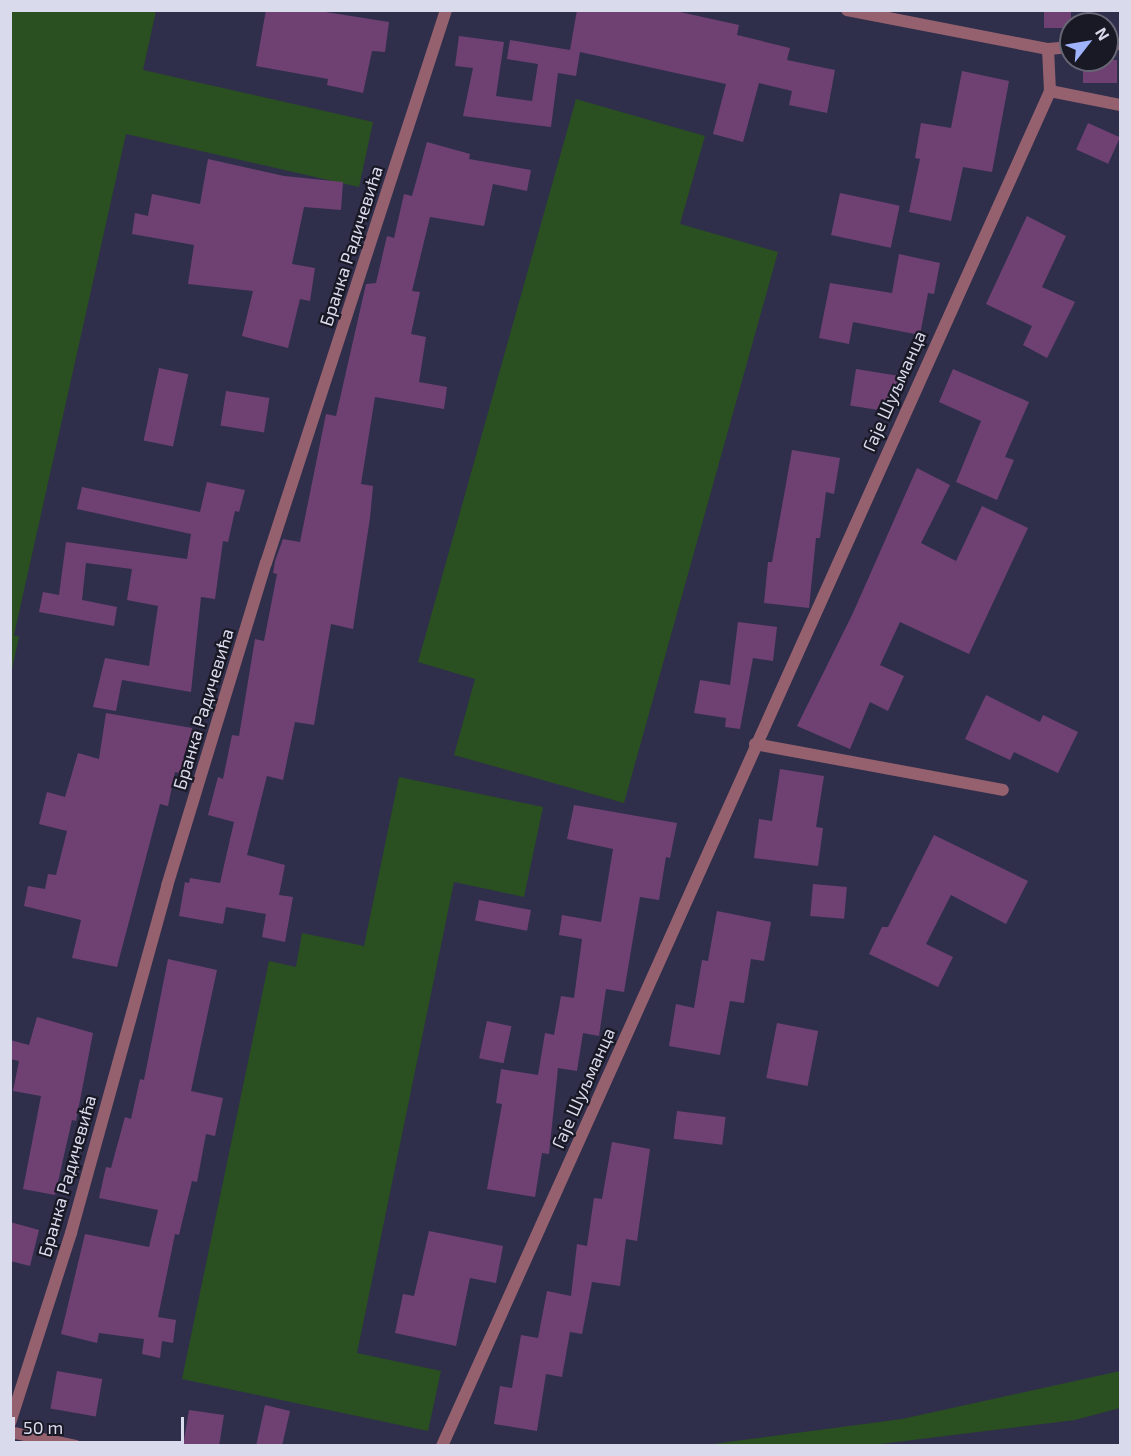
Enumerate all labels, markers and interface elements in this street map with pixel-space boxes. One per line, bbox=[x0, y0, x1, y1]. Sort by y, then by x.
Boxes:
north arrow bbox=[1059, 12, 1119, 72]
text: N bbox=[1092, 24, 1114, 43]
street label: Бранка Радичевића bbox=[315, 163, 387, 329]
street label: Гаје Шуљманца bbox=[858, 327, 930, 455]
street label: Бранка Радичевића bbox=[168, 626, 238, 792]
street label: Гаје Шуљманца bbox=[547, 1024, 619, 1152]
street label: Бранка Радичевића bbox=[34, 1093, 100, 1259]
scale bar bbox=[15, 1405, 188, 1443]
text: 50 m bbox=[23, 1416, 63, 1438]

